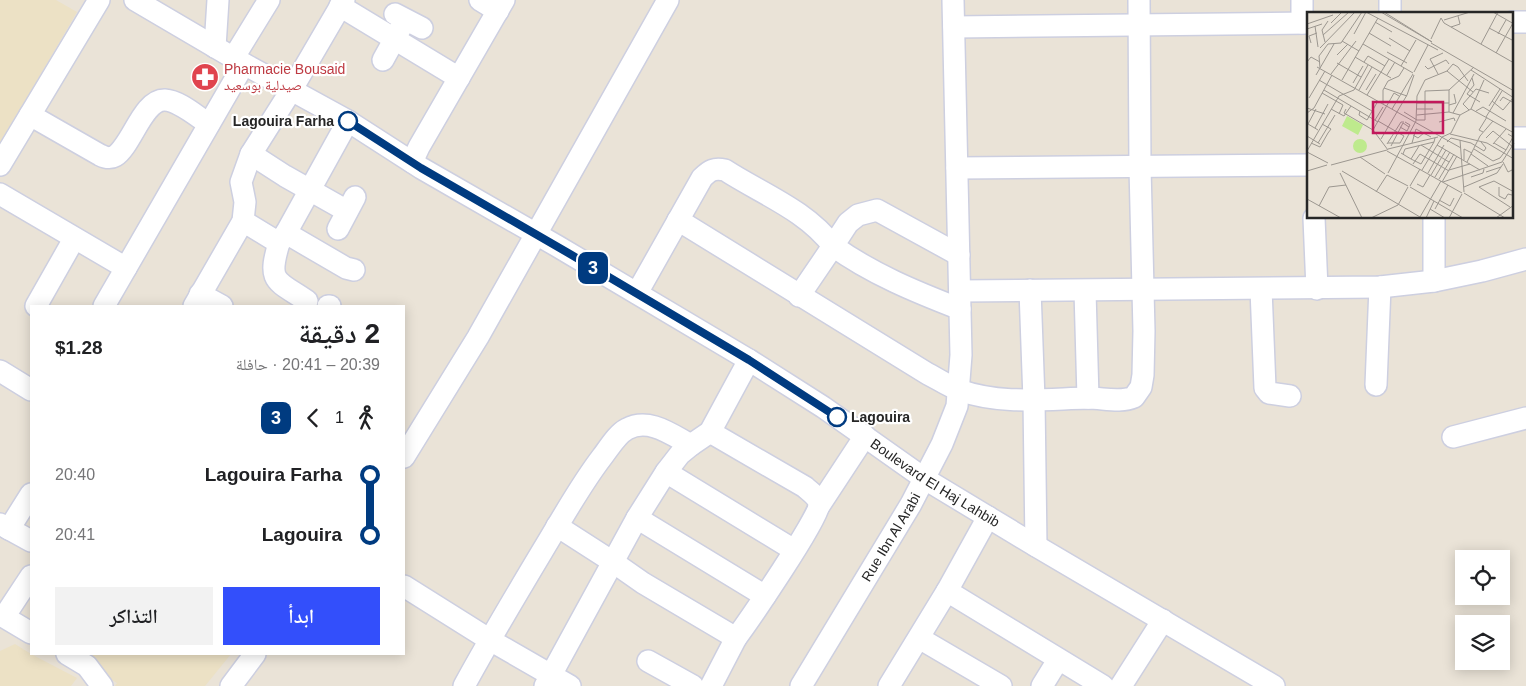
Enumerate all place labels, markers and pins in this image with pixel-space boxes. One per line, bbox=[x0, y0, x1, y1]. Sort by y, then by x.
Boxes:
place label: Pharmacie Bousaid صيدلية بوسعيد bbox=[224, 61, 345, 94]
pharmacy icon: Pharmacie Bousaid صيدلية بوسعيد bbox=[190, 62, 220, 92]
marker: Lagouira Farha bbox=[338, 111, 358, 131]
place label: Lagouira Farha bbox=[233, 113, 334, 129]
marker: Lagouira bbox=[827, 407, 847, 427]
place label: Lagouira bbox=[851, 409, 910, 425]

